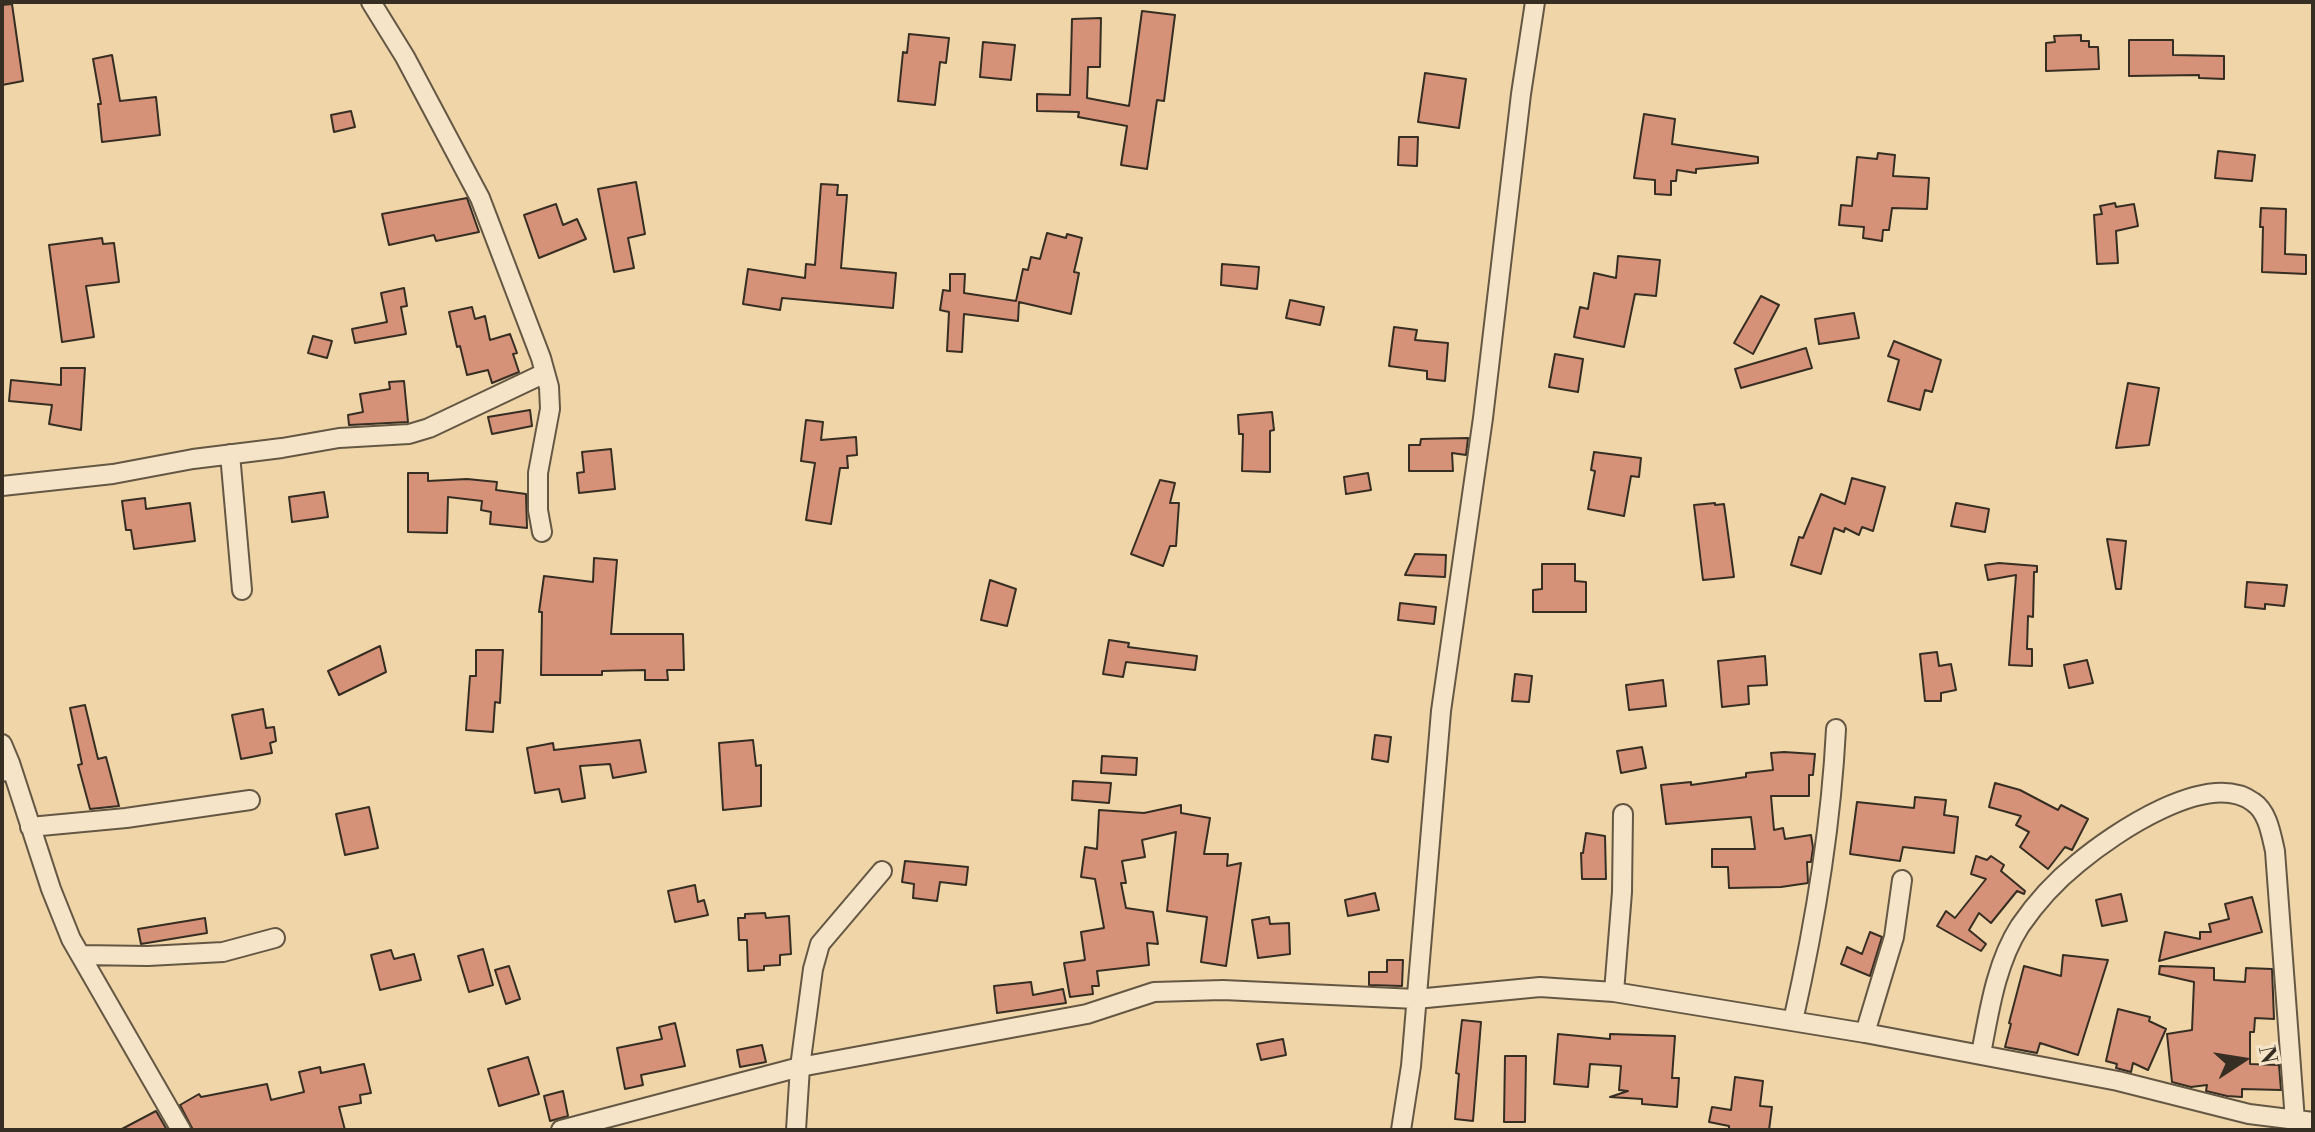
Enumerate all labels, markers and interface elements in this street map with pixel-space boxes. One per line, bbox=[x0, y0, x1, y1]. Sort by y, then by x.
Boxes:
north arrow bbox=[2203, 1020, 2283, 1100]
text: N bbox=[2252, 1044, 2282, 1066]

